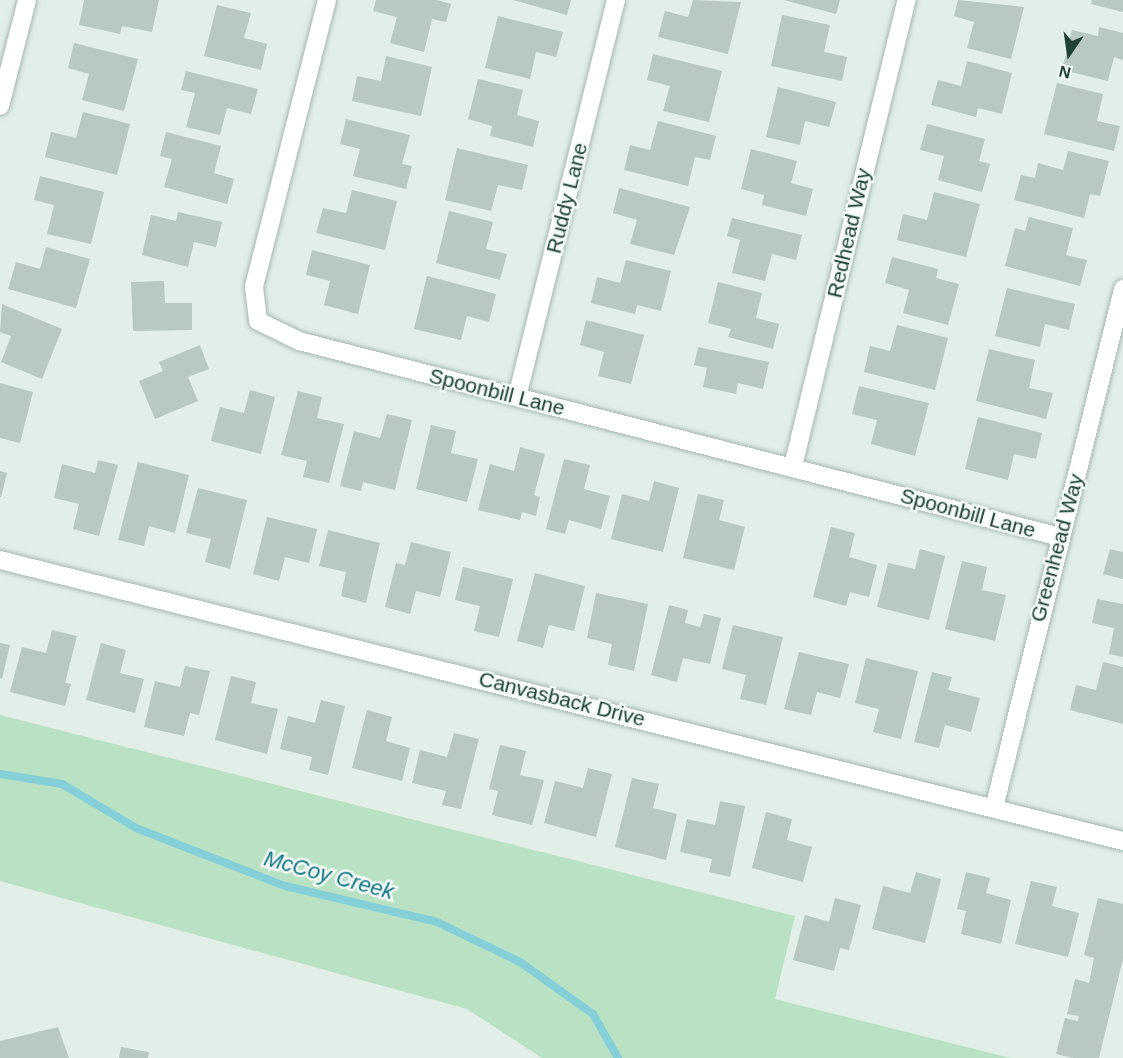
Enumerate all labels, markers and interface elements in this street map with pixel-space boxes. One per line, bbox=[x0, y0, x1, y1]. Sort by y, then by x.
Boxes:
north arrow bbox=[1039, 24, 1099, 84]
text: N bbox=[1057, 62, 1072, 82]
street label: Ruddy Lane bbox=[541, 140, 593, 256]
street label: Redhead Way bbox=[822, 166, 876, 300]
street label: Spoonbill Lane bbox=[427, 363, 567, 421]
street label: Greenhead Way bbox=[1025, 471, 1089, 625]
street label: Spoonbill Lane bbox=[898, 483, 1038, 543]
street label: Canvasback Drive bbox=[476, 666, 648, 732]
water label: McCoy Creek bbox=[261, 845, 397, 905]

